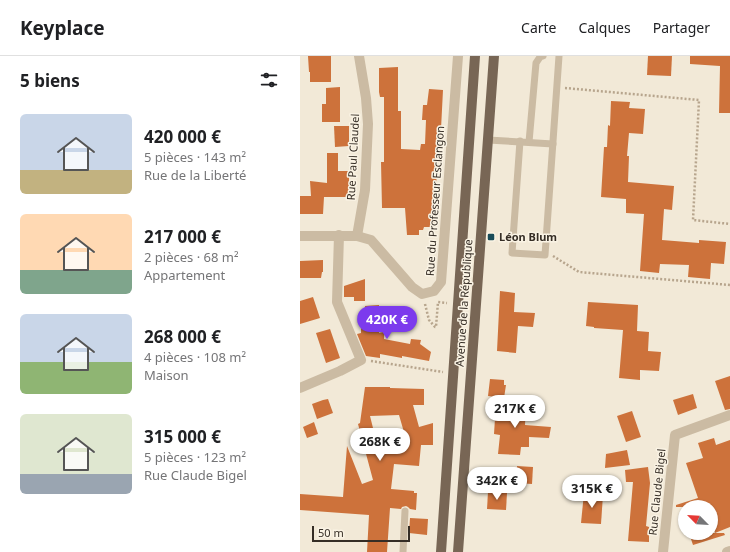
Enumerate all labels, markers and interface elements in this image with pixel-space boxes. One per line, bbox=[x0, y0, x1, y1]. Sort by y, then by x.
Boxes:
text: Keyplace bbox=[20, 15, 105, 41]
text: Carte bbox=[521, 18, 557, 37]
text: Calques bbox=[579, 18, 631, 37]
text: Partager bbox=[653, 18, 710, 37]
text: 5 biens bbox=[20, 69, 80, 92]
icon: filters bbox=[258, 69, 280, 91]
street label: Rue Paul Claudel bbox=[343, 113, 362, 201]
text: 420 000 € bbox=[144, 125, 221, 148]
street label: Rue du Professeur Esclangon bbox=[422, 125, 447, 277]
icon: home bbox=[52, 130, 100, 178]
text: 5 pièces · 143 m² bbox=[144, 148, 246, 166]
text: Rue de la Liberté bbox=[144, 166, 246, 184]
text: 217 000 € bbox=[144, 225, 221, 248]
place label: Léon Blum bbox=[499, 229, 557, 244]
icon: home bbox=[52, 230, 100, 278]
marker: Léon Blum bbox=[486, 232, 496, 242]
street label: Avenue de la République bbox=[452, 239, 475, 367]
text: 2 pièces · 68 m² bbox=[144, 248, 239, 266]
text: Appartement bbox=[144, 266, 225, 284]
pin: 420K € bbox=[354, 306, 420, 340]
text: 420K € bbox=[366, 310, 408, 328]
text: 268 000 € bbox=[144, 325, 221, 348]
icon: home bbox=[52, 330, 100, 378]
text: 4 pièces · 108 m² bbox=[144, 348, 246, 366]
text: Maison bbox=[144, 366, 189, 384]
pin: 217K € bbox=[482, 395, 548, 429]
text: 217K € bbox=[494, 399, 536, 417]
text: 315 000 € bbox=[144, 425, 221, 448]
pin: 268K € bbox=[347, 428, 413, 462]
icon: home bbox=[52, 430, 100, 478]
text: 268K € bbox=[359, 432, 401, 450]
text: 5 pièces · 123 m² bbox=[144, 448, 246, 466]
street label: Rue Claude Bigel bbox=[644, 448, 669, 536]
text: Rue Claude Bigel bbox=[144, 466, 247, 484]
pin: 342K € bbox=[464, 467, 530, 501]
text: 342K € bbox=[476, 471, 518, 489]
pin: 315K € bbox=[559, 475, 625, 509]
text: 315K € bbox=[571, 479, 613, 497]
north arrow bbox=[678, 500, 718, 540]
map controls bbox=[678, 500, 718, 540]
scale bar bbox=[312, 524, 410, 543]
text: 50 m bbox=[318, 525, 344, 540]

